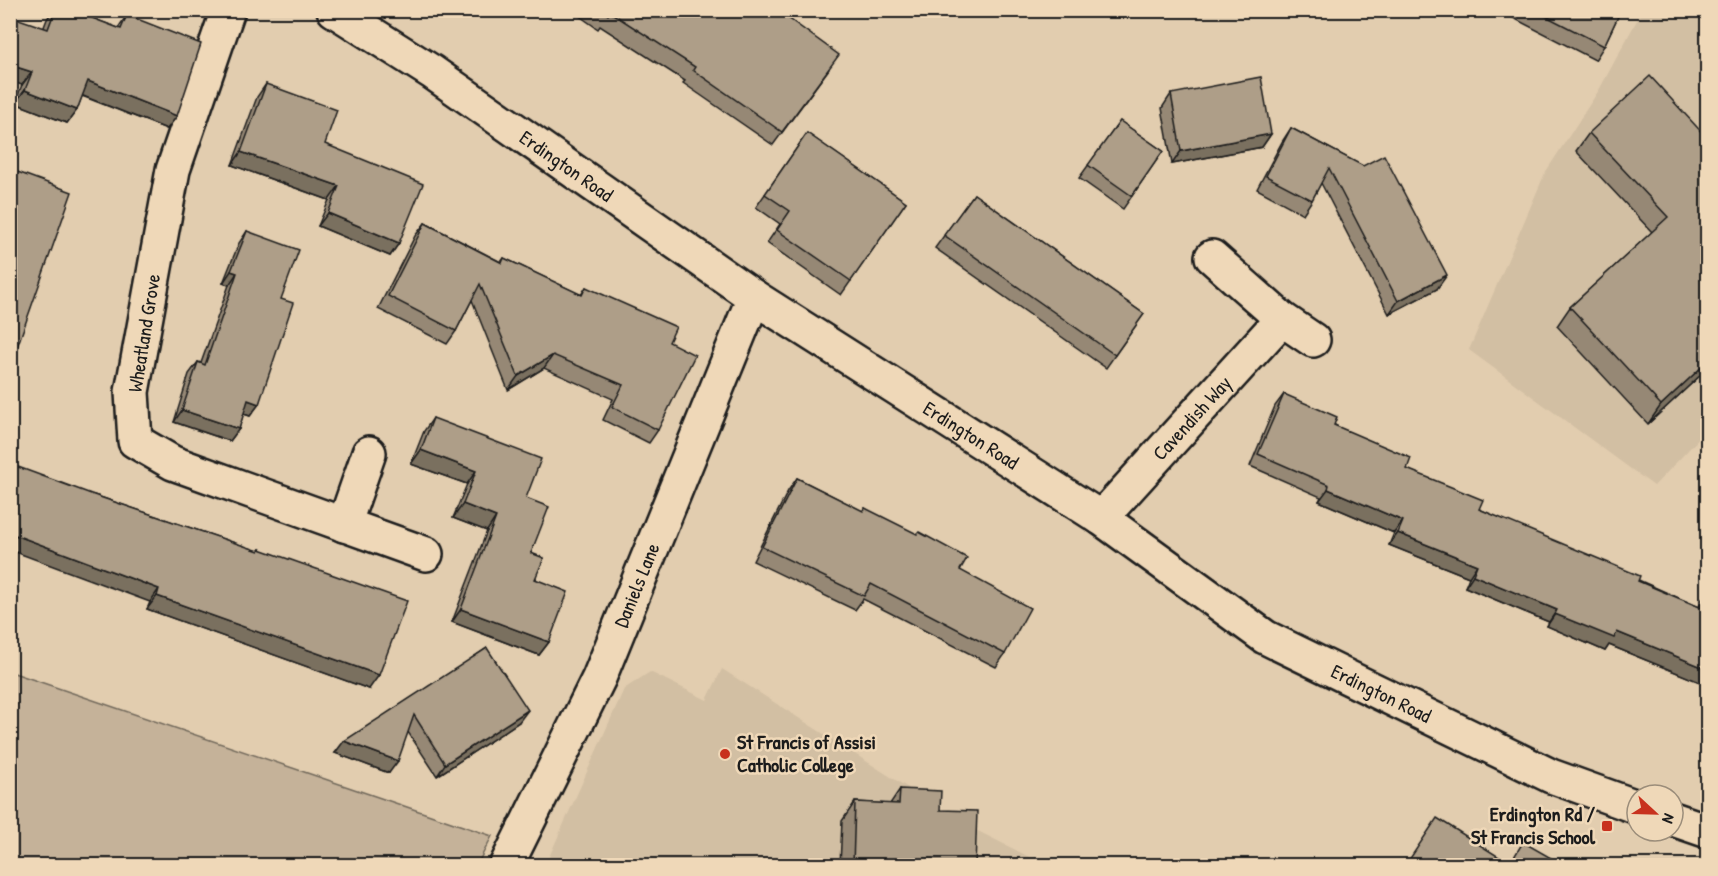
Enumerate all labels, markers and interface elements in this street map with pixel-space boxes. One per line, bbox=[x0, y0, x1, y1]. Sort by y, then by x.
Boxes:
street label: Erdington Road bbox=[515, 123, 619, 208]
street label: Wheatland Grove bbox=[121, 272, 166, 394]
street label: Cavendish Way bbox=[1146, 370, 1237, 466]
street label: Erdington Road bbox=[918, 394, 1024, 475]
street label: Daniels Lane bbox=[607, 539, 666, 631]
street label: Erdington Road bbox=[1327, 657, 1436, 729]
place label: St Francis of Assisi Catholic College bbox=[737, 728, 876, 779]
marker: St Francis of Assisi Catholic College bbox=[718, 747, 732, 761]
north arrow bbox=[1625, 783, 1685, 843]
place label: Erdington Rd / St Francis School bbox=[1471, 800, 1596, 850]
text: N bbox=[1657, 811, 1681, 827]
marker: Erdington Rd / St Francis School bbox=[1600, 819, 1614, 833]

